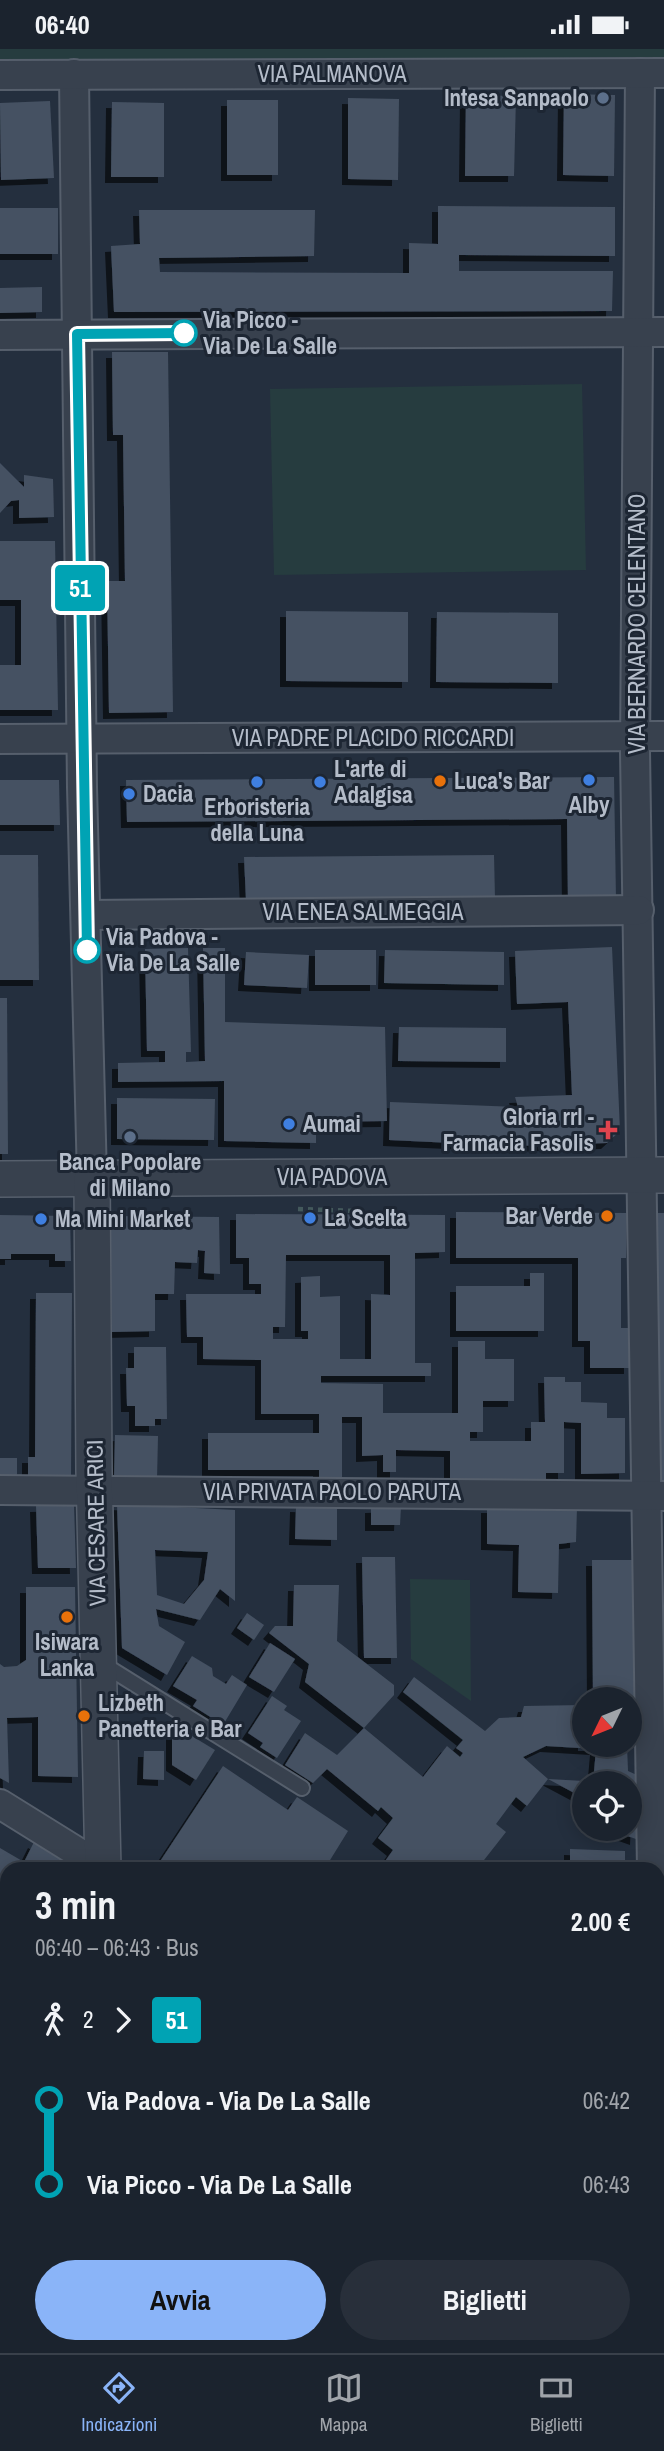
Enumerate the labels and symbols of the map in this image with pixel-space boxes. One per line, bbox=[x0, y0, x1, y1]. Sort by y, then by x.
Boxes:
street label: VIA PALMANOVA bbox=[257, 58, 407, 89]
place label: Intesa Sanpaolo bbox=[444, 82, 589, 113]
marker: Intesa Sanpaolo bbox=[595, 90, 611, 106]
place label: Via Picco - Via De La Salle bbox=[203, 304, 337, 361]
marker: Via Picco - Via De La Salle bbox=[171, 320, 197, 346]
street label: VIA BERNARDO CELENTANO bbox=[621, 494, 652, 754]
line badge: 51 bbox=[48, 565, 112, 611]
street label: VIA PADRE PLACIDO RICCARDI bbox=[232, 722, 514, 753]
place label: L'arte di Adalgisa bbox=[334, 753, 413, 810]
place label: Luca's Bar bbox=[454, 765, 550, 796]
marker: Alby bbox=[581, 772, 597, 788]
marker: Luca's Bar bbox=[432, 773, 448, 789]
marker: Erboristeria della Luna bbox=[249, 774, 265, 790]
marker: L'arte di Adalgisa bbox=[312, 774, 328, 790]
place label: Dacia bbox=[143, 778, 194, 809]
marker: Dacia bbox=[121, 786, 137, 802]
place label: Alby bbox=[569, 789, 610, 820]
place label: Erboristeria della Luna bbox=[204, 791, 310, 848]
street label: VIA ENEA SALMEGGIA bbox=[262, 896, 464, 927]
place label: Via Padova - Via De La Salle bbox=[106, 921, 240, 978]
marker: Via Padova - Via De La Salle bbox=[74, 937, 100, 963]
place label: Gloria rrl - Farmacia Fasolis bbox=[443, 1101, 594, 1158]
place label: Aumai bbox=[303, 1108, 361, 1139]
marker: Aumai bbox=[281, 1116, 297, 1132]
marker: Gloria rrl - Farmacia Fasolis bbox=[600, 1122, 616, 1138]
marker: Banca Popolare di Milano bbox=[122, 1129, 138, 1145]
place label: Banca Popolare di Milano bbox=[59, 1146, 201, 1203]
street label: VIA PADOVA bbox=[277, 1161, 388, 1192]
place label: Bar Verde bbox=[505, 1200, 593, 1231]
place label: La Scelta bbox=[324, 1202, 407, 1233]
place label: Ma Mini Market bbox=[55, 1203, 190, 1234]
marker: Bar Verde bbox=[599, 1208, 615, 1224]
marker: La Scelta bbox=[302, 1210, 318, 1226]
marker: Ma Mini Market bbox=[33, 1211, 49, 1227]
street label: VIA CESARE ARICI bbox=[79, 1439, 112, 1607]
street label: VIA PRIVATA PAOLO PARUTA bbox=[203, 1476, 461, 1507]
marker: Isiwara Lanka bbox=[59, 1609, 75, 1625]
place label: Isiwara Lanka bbox=[35, 1626, 99, 1683]
place label: Lizbeth Panetteria e Bar bbox=[98, 1687, 242, 1744]
north arrow bbox=[572, 1687, 642, 1757]
marker: Lizbeth Panetteria e Bar bbox=[76, 1708, 92, 1724]

